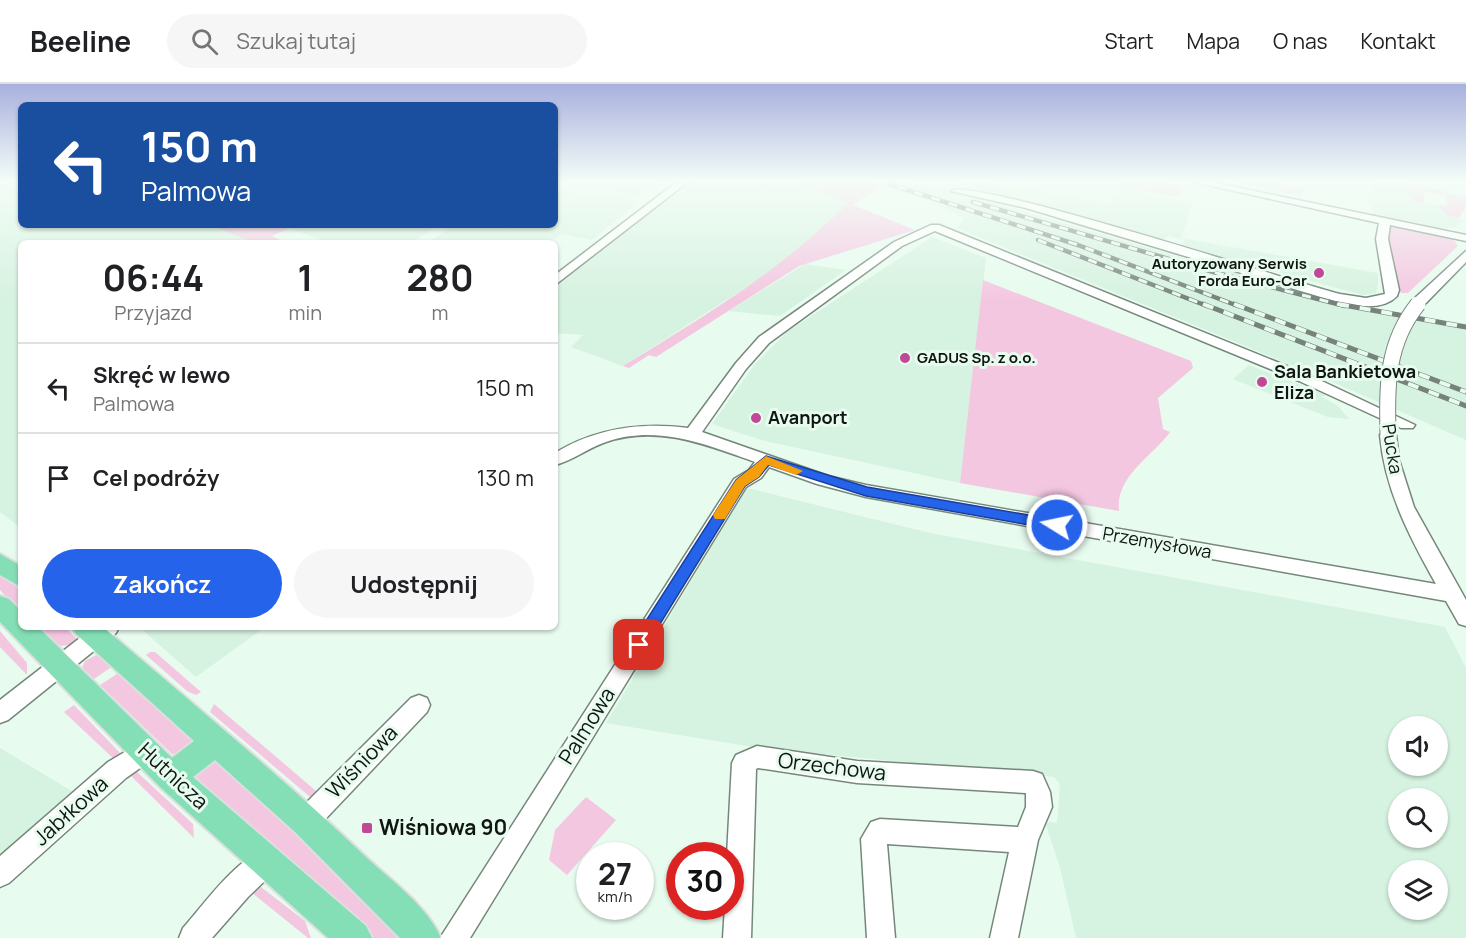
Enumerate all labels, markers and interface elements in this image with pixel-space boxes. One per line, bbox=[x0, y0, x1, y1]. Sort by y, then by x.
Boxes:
search box bbox=[167, 14, 587, 68]
text: Beeline bbox=[30, 22, 131, 60]
icon: search bbox=[188, 25, 221, 58]
text: Szukaj tutaj bbox=[236, 26, 356, 56]
text: Start bbox=[1105, 27, 1154, 55]
text: Mapa bbox=[1187, 27, 1240, 55]
text: O nas bbox=[1273, 27, 1328, 55]
text: Kontakt bbox=[1361, 27, 1436, 55]
text: 150 m bbox=[141, 117, 258, 175]
icon: left bbox=[42, 126, 120, 204]
text: Palmowa bbox=[141, 172, 251, 209]
text: 06:44 bbox=[102, 253, 204, 302]
text: 1 bbox=[297, 253, 313, 302]
text: 280 bbox=[406, 253, 474, 302]
place label: Autoryzowany Serwis Forda Euro-Car bbox=[1152, 253, 1307, 291]
marker: Autoryzowany Serwis Forda Euro-Car bbox=[1312, 266, 1326, 280]
text: Przyjazd bbox=[114, 299, 192, 326]
text: min bbox=[289, 299, 322, 326]
text: m bbox=[432, 299, 448, 326]
place label: GADUS Sp. z o.o. bbox=[917, 347, 1036, 368]
marker: GADUS Sp. z o.o. bbox=[898, 351, 912, 365]
place label: Sala Bankietowa Eliza bbox=[1274, 359, 1416, 404]
text: Skręć w lewo bbox=[93, 360, 230, 390]
icon: left bbox=[42, 372, 75, 405]
text: 150 m bbox=[476, 373, 534, 403]
marker: Sala Bankietowa Eliza bbox=[1255, 375, 1269, 389]
text: Palmowa bbox=[93, 390, 175, 417]
place label: Avanport bbox=[768, 405, 848, 429]
marker: Avanport bbox=[749, 411, 763, 425]
street label: Pucka bbox=[1377, 422, 1409, 476]
icon: arrive bbox=[42, 462, 75, 495]
text: Cel podróży bbox=[93, 463, 219, 493]
text: 130 m bbox=[477, 463, 534, 493]
position arrow bbox=[1025, 493, 1089, 557]
street label: Przemysłowa bbox=[1101, 521, 1214, 563]
button: Zakończ bbox=[42, 549, 282, 618]
button: Udostępnij bbox=[294, 549, 534, 618]
pin bbox=[613, 619, 664, 670]
icon: arrive bbox=[622, 628, 655, 661]
street label: Palmowa bbox=[552, 682, 621, 769]
map controls bbox=[1388, 716, 1448, 920]
button: sound bbox=[1388, 716, 1448, 776]
street label: Wiśniowa bbox=[319, 719, 403, 804]
street label: Hutnicza bbox=[133, 736, 215, 815]
street label: Orzechowa bbox=[777, 745, 888, 787]
street label: Jabłkowa bbox=[27, 769, 114, 851]
button: search bbox=[1388, 788, 1448, 848]
place label: Wiśniowa 90 bbox=[379, 813, 507, 841]
marker: Wiśniowa 90 bbox=[360, 821, 374, 835]
speed limit sign: 30 bbox=[666, 842, 744, 920]
text: 27 bbox=[598, 853, 632, 894]
button: layers bbox=[1388, 860, 1448, 920]
text: km/h bbox=[598, 886, 632, 907]

